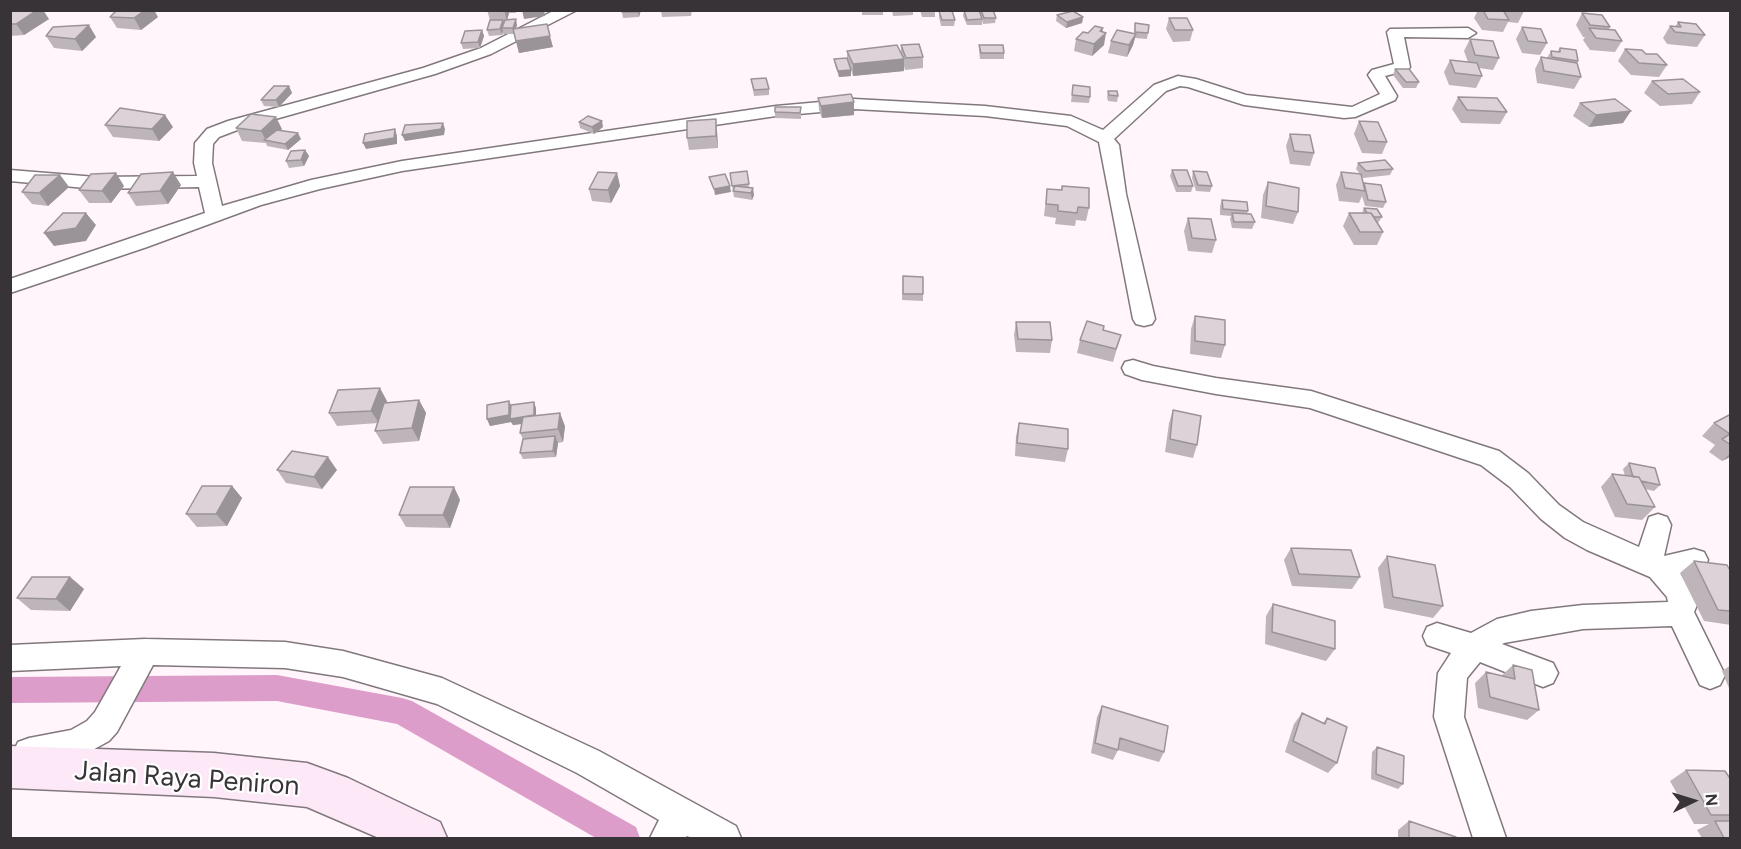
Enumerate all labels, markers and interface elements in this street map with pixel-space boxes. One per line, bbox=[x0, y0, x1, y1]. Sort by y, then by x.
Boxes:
street label: Jalan Raya Peniron bbox=[74, 755, 300, 803]
north arrow bbox=[1663, 771, 1723, 831]
text: N bbox=[1702, 793, 1721, 807]

